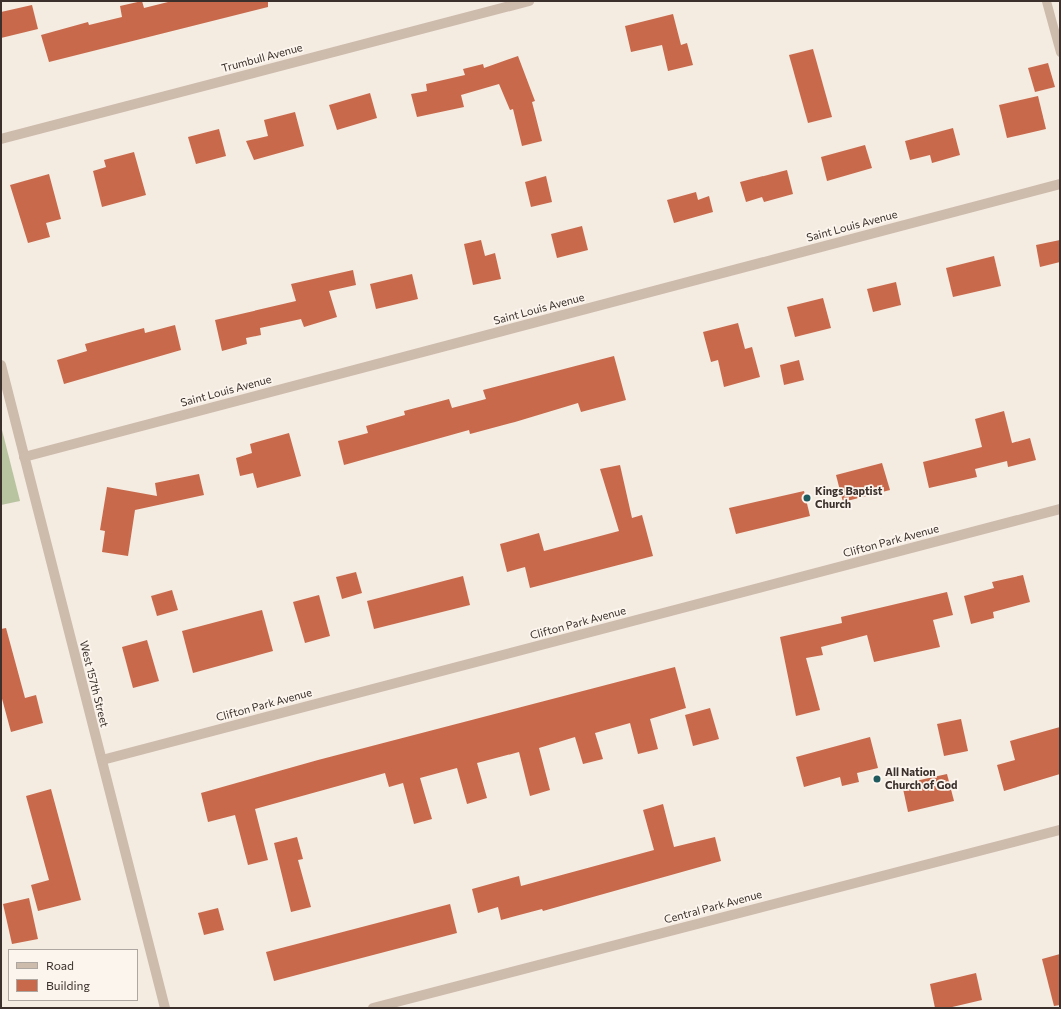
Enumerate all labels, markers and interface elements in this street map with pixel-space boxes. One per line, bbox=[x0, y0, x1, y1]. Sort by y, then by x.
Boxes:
street label: Trumbull Avenue bbox=[220, 41, 304, 75]
street label: Saint Louis Avenue bbox=[805, 208, 899, 244]
street label: Saint Louis Avenue bbox=[492, 291, 586, 327]
street label: Saint Louis Avenue bbox=[179, 373, 273, 409]
place label: Kings Baptist Church bbox=[815, 485, 882, 511]
marker: Kings Baptist Church bbox=[802, 493, 812, 503]
street label: Clifton Park Avenue bbox=[842, 522, 940, 560]
street label: Clifton Park Avenue bbox=[529, 604, 627, 642]
street label: West 157th Street bbox=[77, 639, 111, 729]
street label: Clifton Park Avenue bbox=[215, 686, 313, 724]
place label: All Nation Church of God bbox=[885, 766, 958, 792]
marker: All Nation Church of God bbox=[872, 774, 882, 784]
street label: Central Park Avenue bbox=[663, 888, 763, 926]
legend bbox=[8, 949, 138, 1001]
text: Road bbox=[46, 958, 74, 972]
text: Building bbox=[46, 978, 90, 992]

